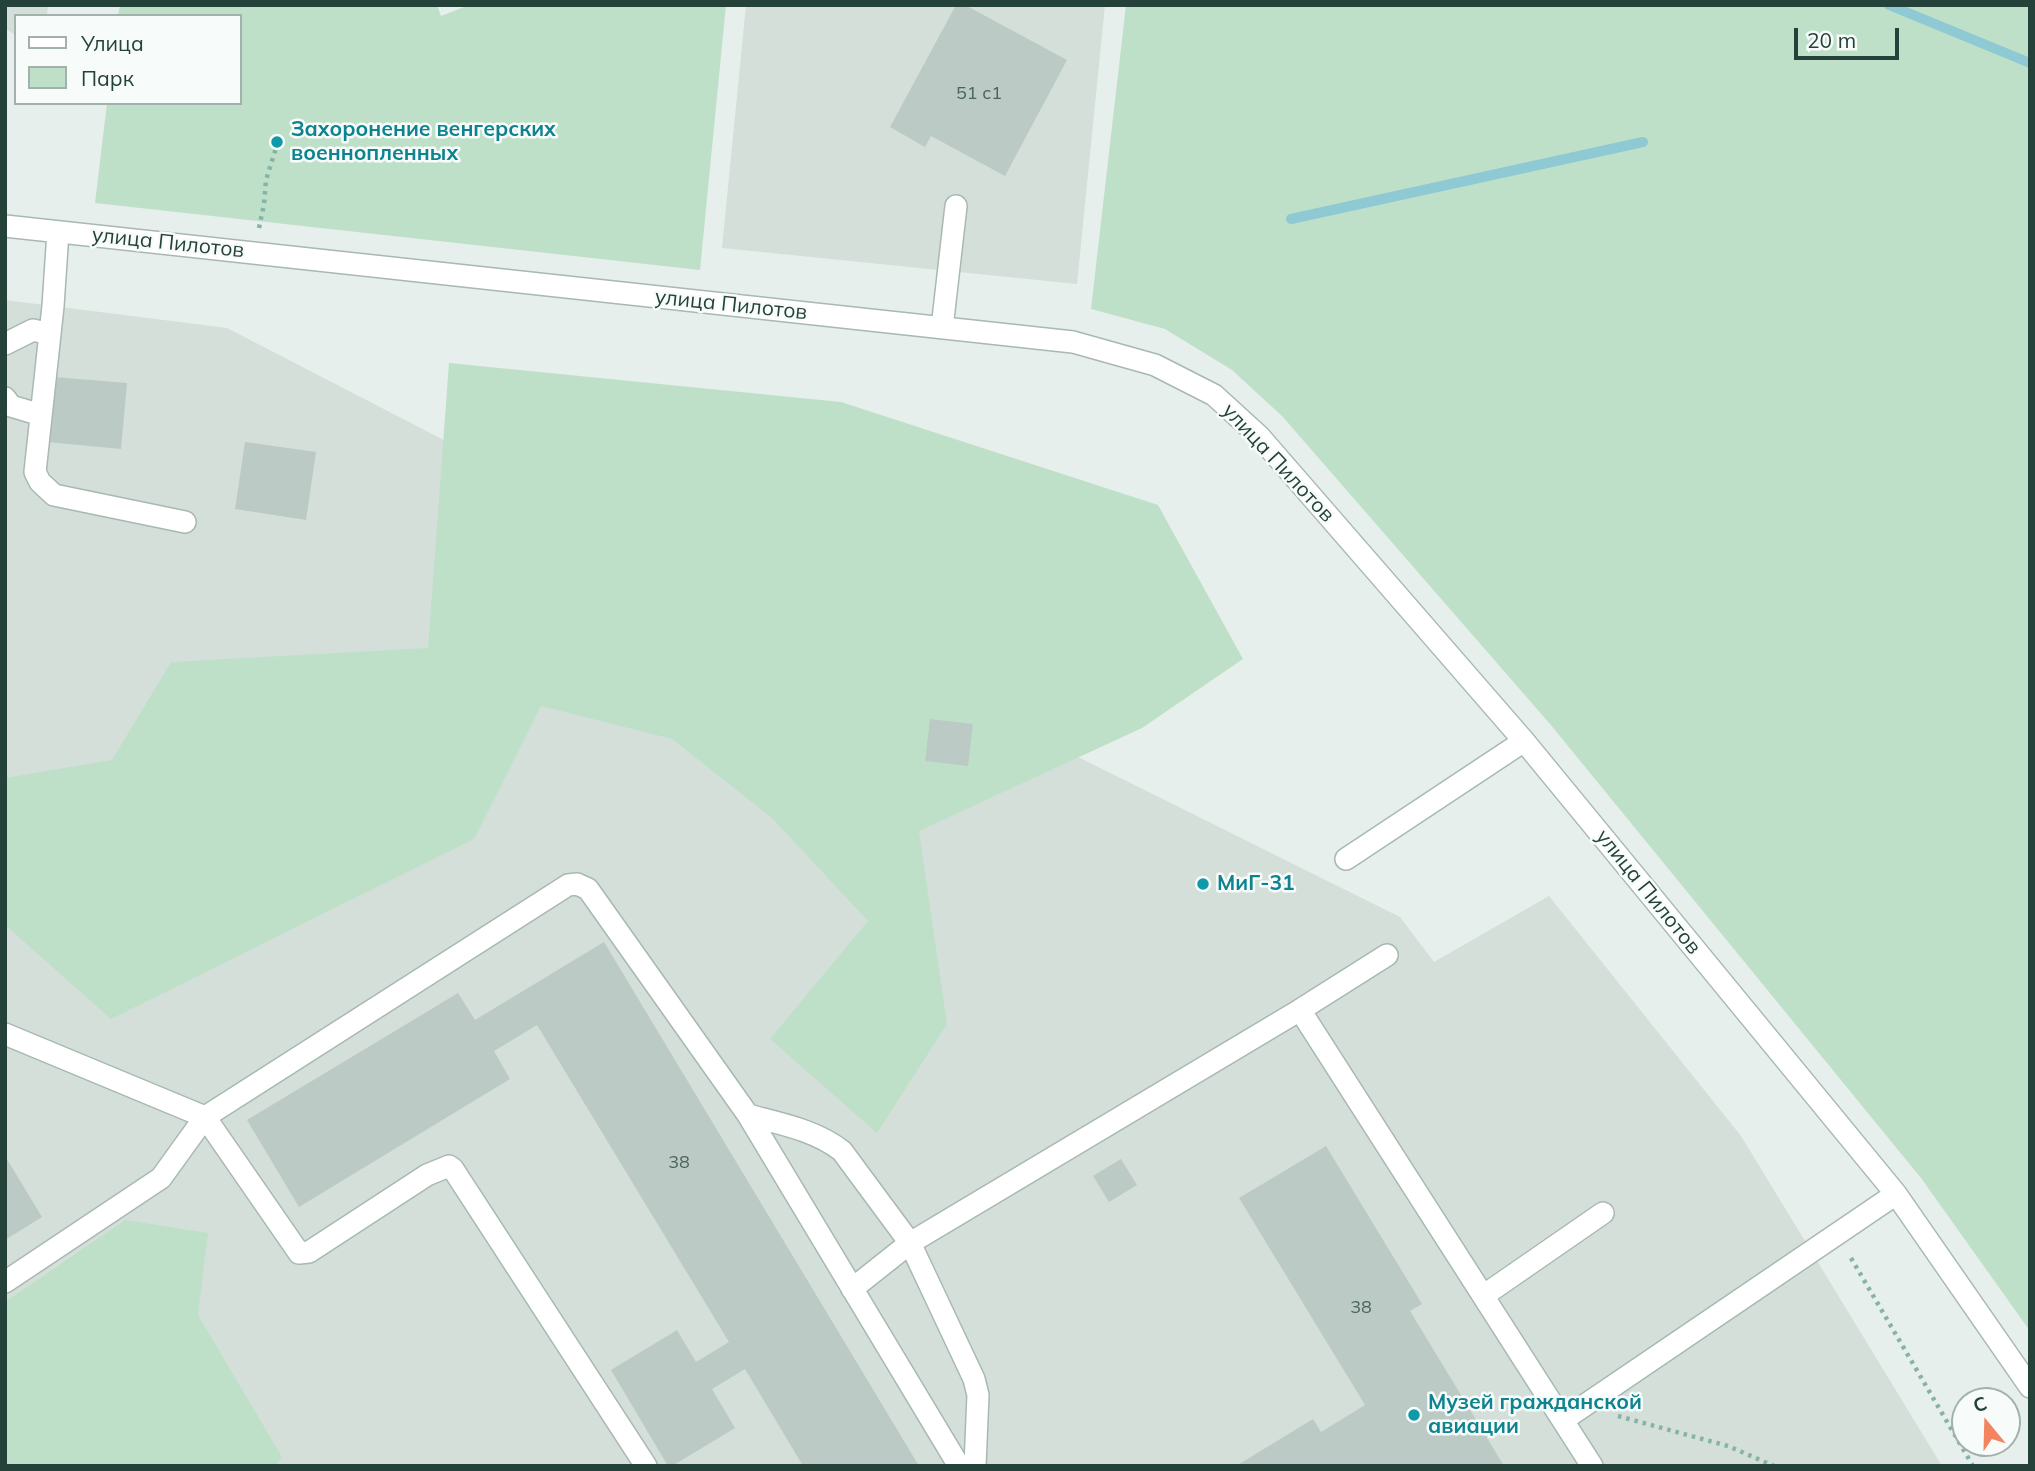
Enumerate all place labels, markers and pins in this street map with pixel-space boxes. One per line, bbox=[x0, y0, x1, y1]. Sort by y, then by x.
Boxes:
place label: Захоронение венгерских военнопленных bbox=[291, 117, 556, 167]
marker: Захоронение венгерских военнопленных bbox=[269, 134, 285, 150]
place label: МиГ-31 bbox=[1217, 871, 1295, 897]
marker: МиГ-31 bbox=[1195, 876, 1211, 892]
place label: Музей гражданской авиации bbox=[1428, 1390, 1642, 1440]
marker: Музей гражданской авиации bbox=[1406, 1407, 1422, 1423]

